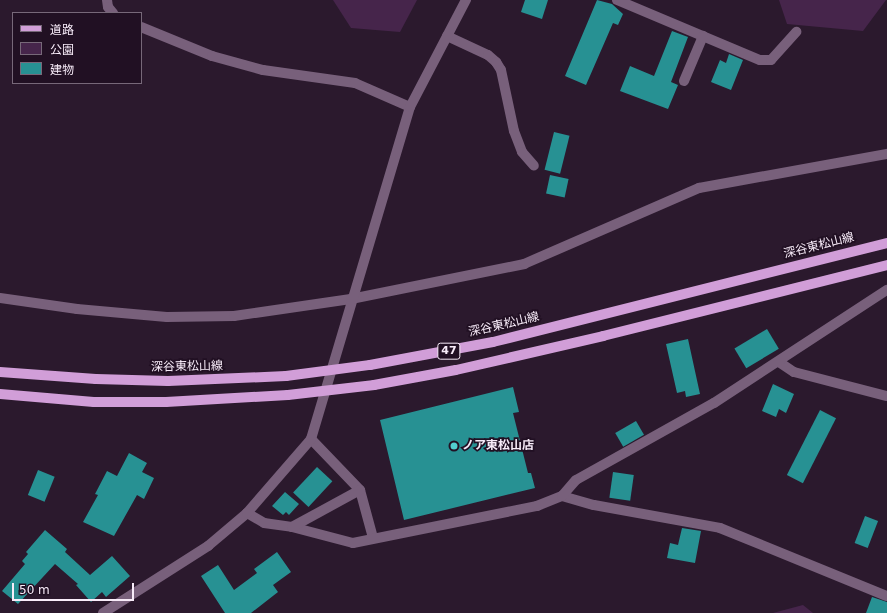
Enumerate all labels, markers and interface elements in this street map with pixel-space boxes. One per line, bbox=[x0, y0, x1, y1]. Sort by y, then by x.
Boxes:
legend bbox=[12, 12, 142, 84]
text: 道路 bbox=[50, 23, 74, 37]
text: 公園 bbox=[50, 43, 74, 57]
text: 建物 bbox=[50, 63, 74, 77]
street label: 深谷東松山線 bbox=[782, 230, 856, 262]
street label: 深谷東松山線 bbox=[467, 310, 541, 340]
road number: 47 bbox=[437, 342, 461, 360]
street label: 深谷東松山線 bbox=[151, 359, 223, 375]
place label: ノア東松山店 bbox=[462, 439, 534, 453]
marker: ノア東松山店 bbox=[449, 441, 459, 451]
scale bar bbox=[14, 575, 136, 601]
text: 50 m bbox=[19, 583, 50, 597]

